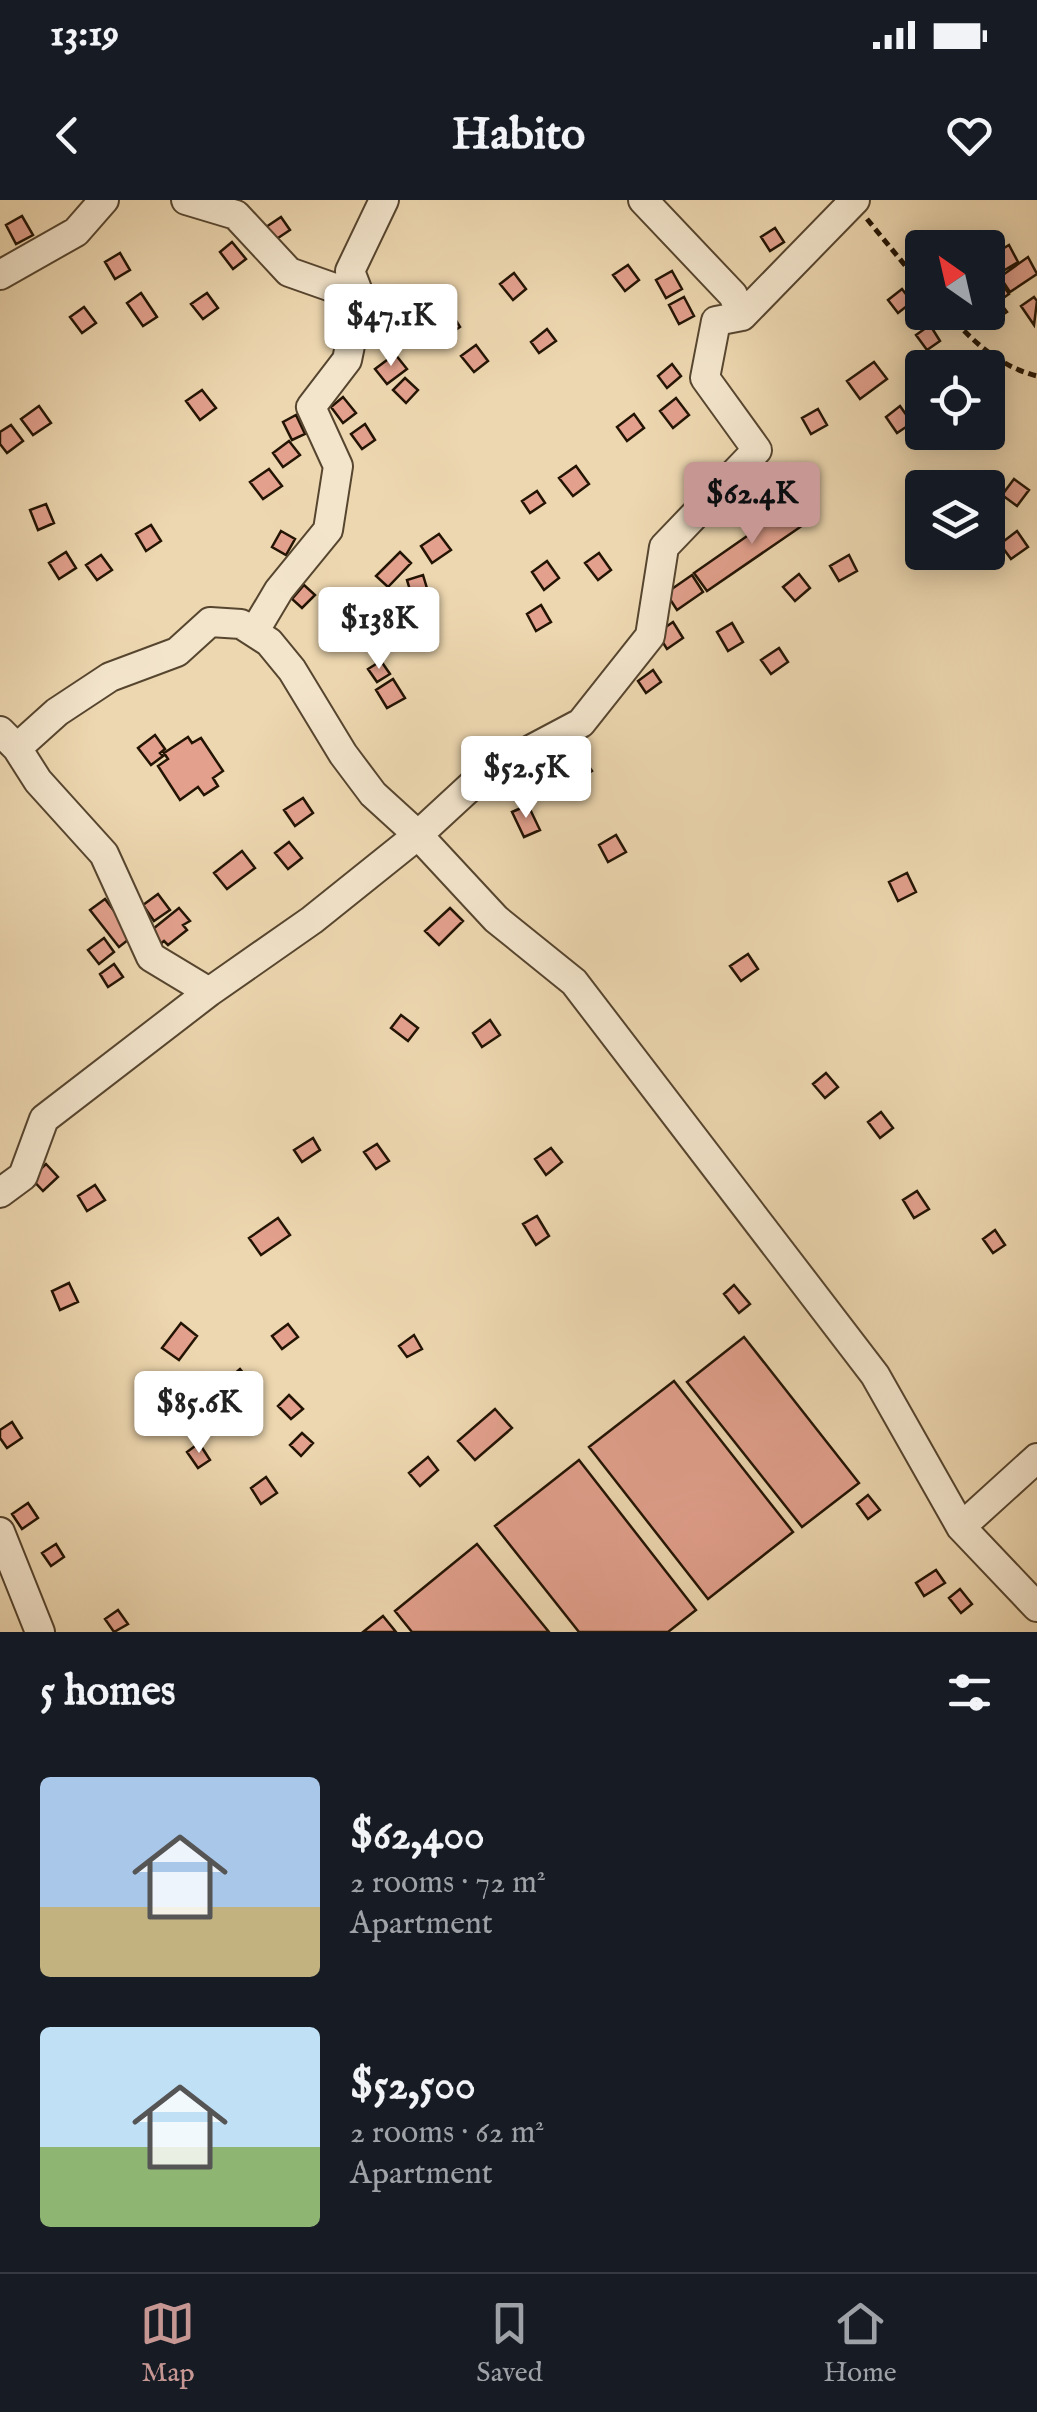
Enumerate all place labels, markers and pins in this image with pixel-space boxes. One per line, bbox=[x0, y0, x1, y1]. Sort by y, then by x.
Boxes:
pin: $47.1K bbox=[310, 284, 472, 369]
pin: $62.4K bbox=[671, 462, 833, 547]
pin: $138K bbox=[309, 587, 449, 672]
pin: $52.5K bbox=[445, 736, 607, 821]
pin: $85.6K bbox=[118, 1371, 280, 1456]

